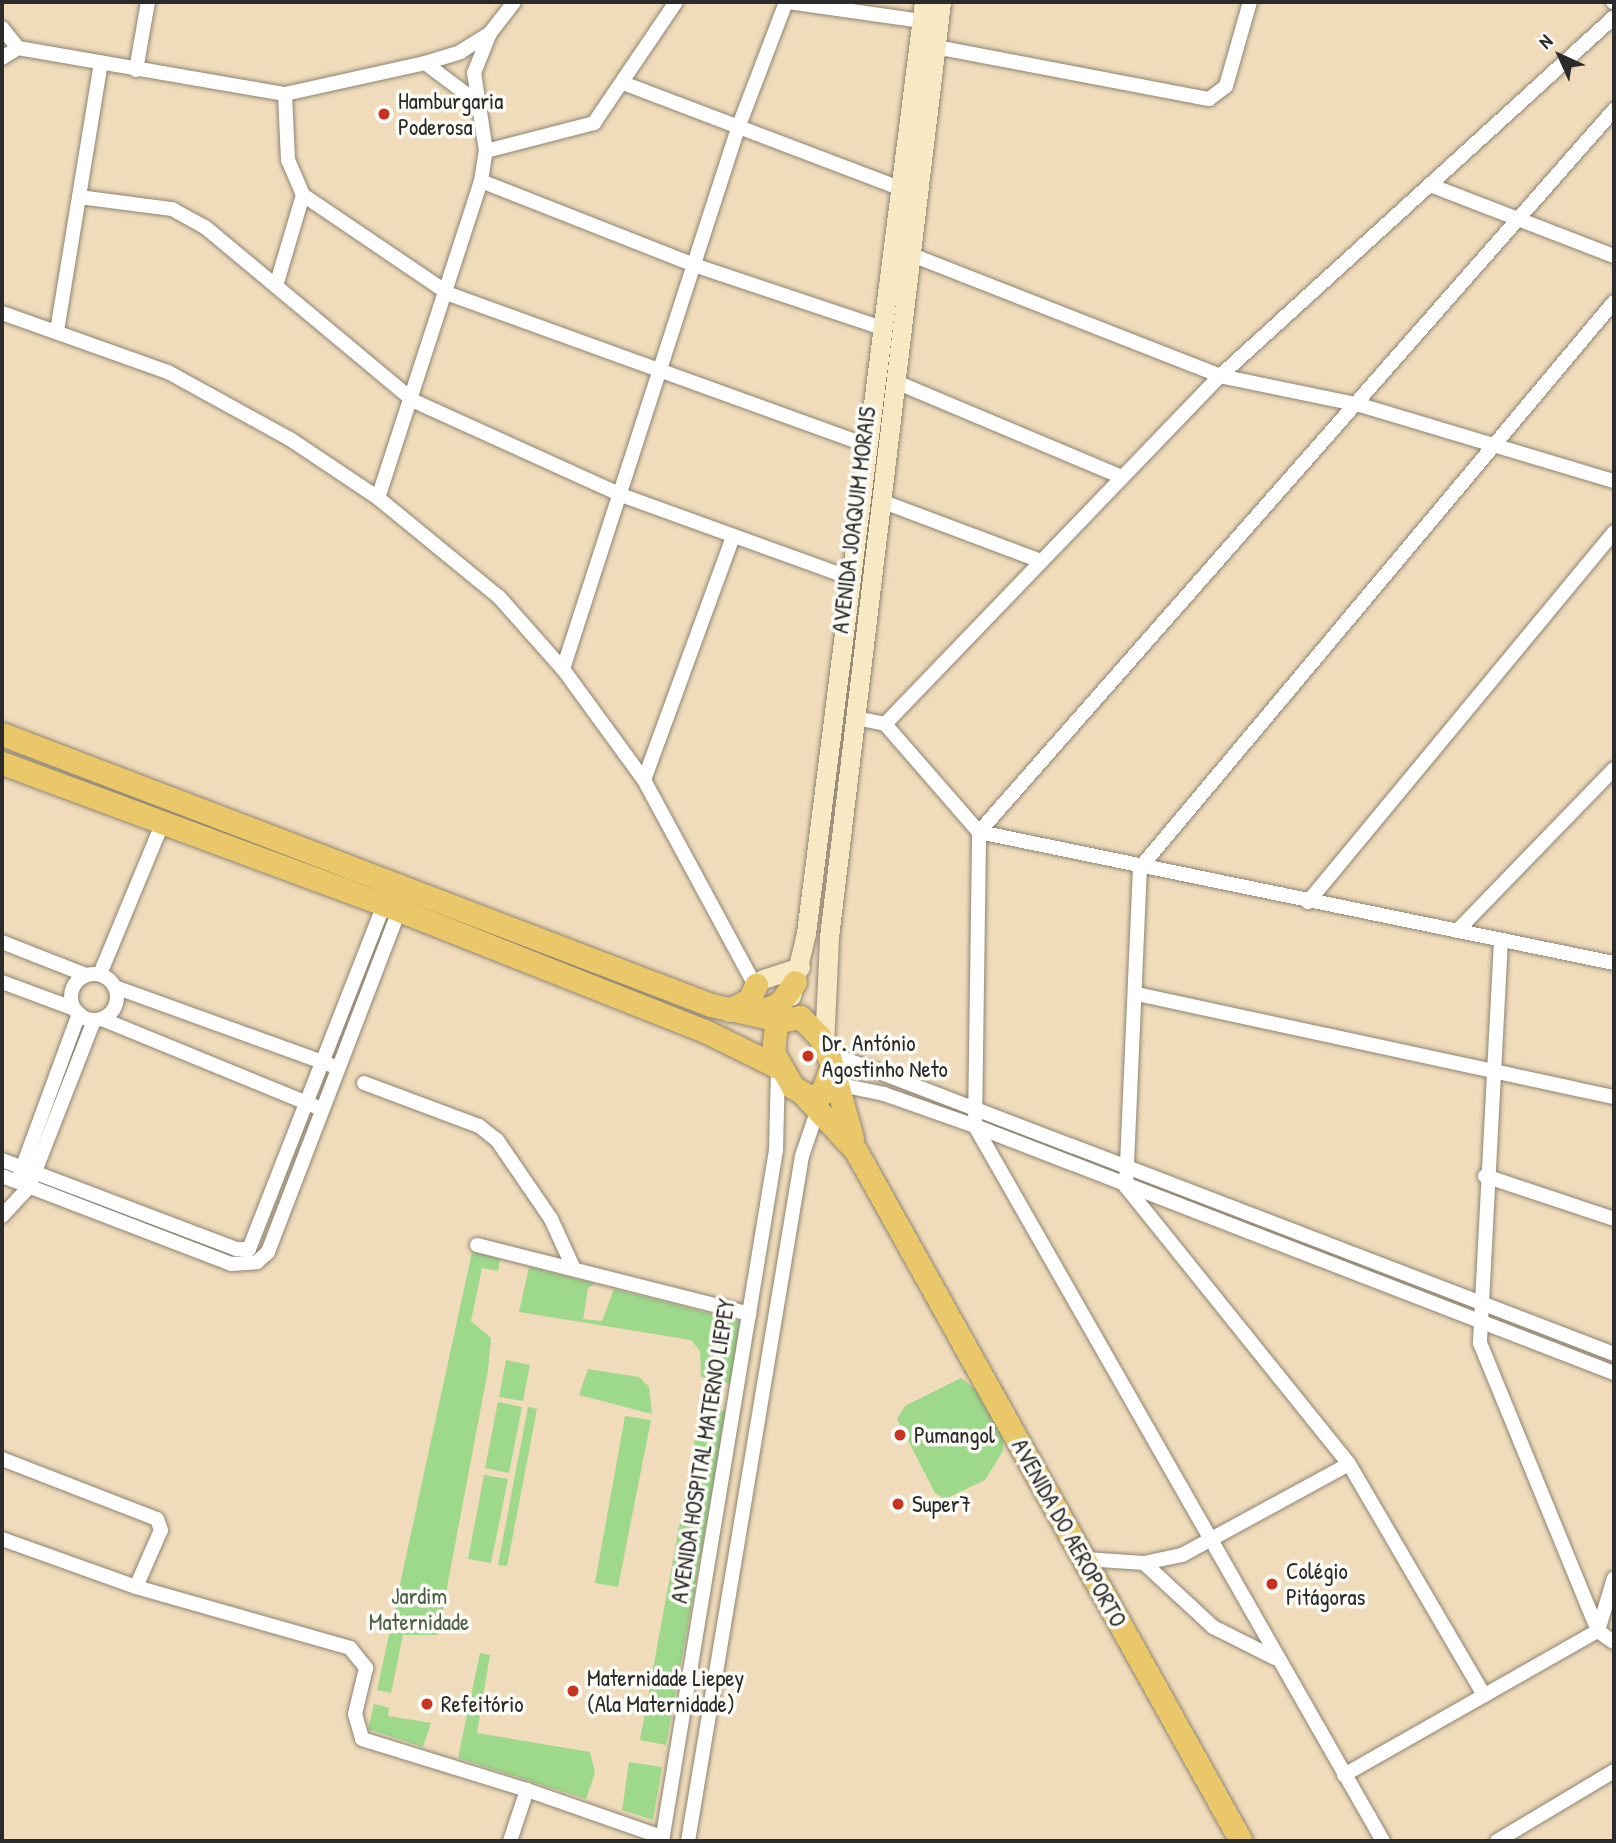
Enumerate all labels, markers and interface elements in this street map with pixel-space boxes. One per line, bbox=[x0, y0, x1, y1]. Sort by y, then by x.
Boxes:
north arrow bbox=[1525, 21, 1595, 91]
text: N bbox=[1532, 28, 1558, 54]
place label: Hamburgaria Poderosa bbox=[398, 87, 503, 141]
marker: Hamburgaria Poderosa bbox=[376, 106, 392, 122]
street label: AVENIDA JOAQUIM MORAIS bbox=[826, 405, 882, 635]
place label: Dr. António Agostinho Neto bbox=[822, 1029, 948, 1083]
marker: Dr. António Agostinho Neto bbox=[800, 1048, 816, 1064]
street label: AVENIDA HOSPITAL MATERNO LIEPEY bbox=[665, 1297, 741, 1605]
place label: Pumangol bbox=[914, 1421, 995, 1449]
marker: Pumangol bbox=[892, 1427, 908, 1443]
street label: AVENIDA DO AEROPORTO bbox=[1006, 1434, 1132, 1632]
place label: Super7 bbox=[912, 1490, 971, 1518]
marker: Super7 bbox=[890, 1496, 906, 1512]
place label: Colégio Pitágoras bbox=[1286, 1557, 1365, 1611]
marker: Colégio Pitágoras bbox=[1264, 1576, 1280, 1592]
park label: Jardim Maternidade bbox=[369, 1582, 469, 1636]
place label: Maternidade Liepey (Ala Maternidade) bbox=[587, 1664, 744, 1718]
marker: Maternidade Liepey (Ala Maternidade) bbox=[565, 1683, 581, 1699]
place label: Refeitório bbox=[441, 1690, 524, 1718]
marker: Refeitório bbox=[419, 1696, 435, 1712]

